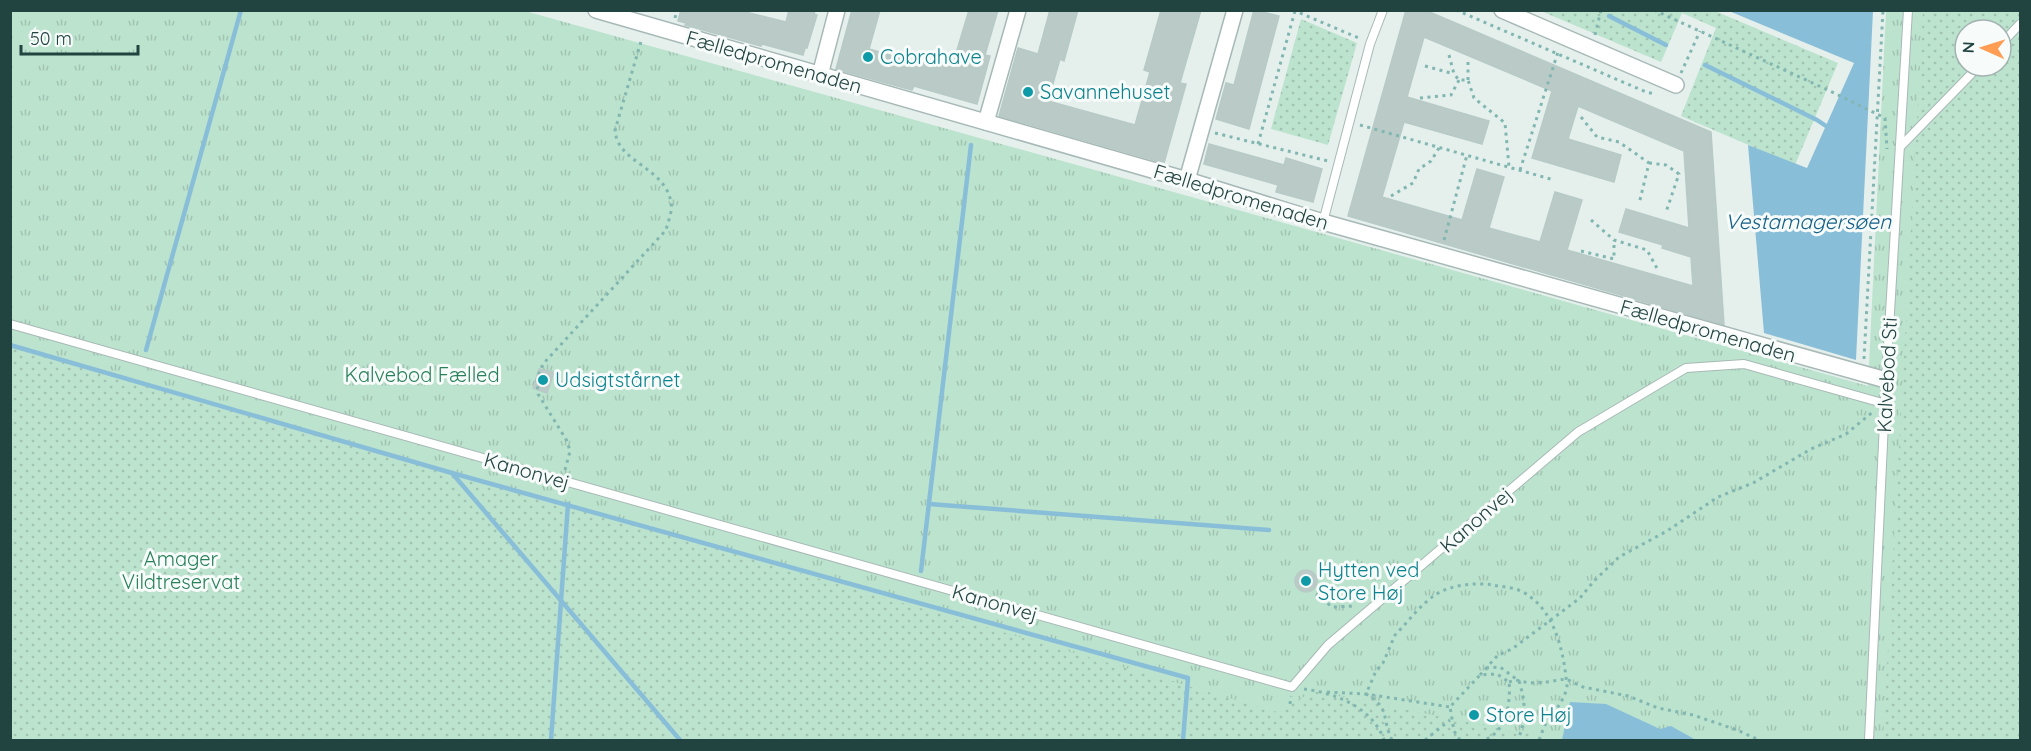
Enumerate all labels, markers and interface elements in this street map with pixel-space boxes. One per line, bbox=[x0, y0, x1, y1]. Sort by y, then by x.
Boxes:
scale bar bbox=[21, 18, 138, 56]
north arrow bbox=[1953, 18, 2013, 78]
street label: Fælledpromenaden bbox=[683, 24, 865, 99]
text: 50 m bbox=[30, 27, 72, 50]
text: N bbox=[1958, 41, 1978, 54]
place label: Cobrahave bbox=[880, 44, 982, 69]
marker: Cobrahave bbox=[861, 50, 875, 64]
place label: Savannehuset bbox=[1040, 79, 1171, 104]
marker: Savannehuset bbox=[1021, 85, 1035, 99]
street label: Fælledpromenaden bbox=[1151, 158, 1332, 235]
water label: Vestamagersøen bbox=[1725, 208, 1892, 234]
street label: Fælledpromenaden bbox=[1617, 293, 1799, 368]
street label: Kalvebod Sti bbox=[1871, 317, 1902, 433]
park label: Kalvebod Fælled bbox=[344, 362, 500, 387]
place label: Udsigtstårnet bbox=[555, 367, 681, 392]
marker: Udsigtstårnet bbox=[536, 373, 550, 387]
street label: Kanonvej bbox=[481, 446, 573, 495]
street label: Kanonvej bbox=[1434, 481, 1517, 558]
park label: Amager Vildtreservat bbox=[122, 546, 240, 594]
place label: Hytten ved Store Høj bbox=[1318, 557, 1419, 605]
marker: Hytten ved Store Høj bbox=[1299, 574, 1313, 588]
street label: Kanonvej bbox=[949, 578, 1041, 627]
place label: Store Høj bbox=[1486, 702, 1572, 727]
marker: Store Høj bbox=[1467, 708, 1481, 722]

